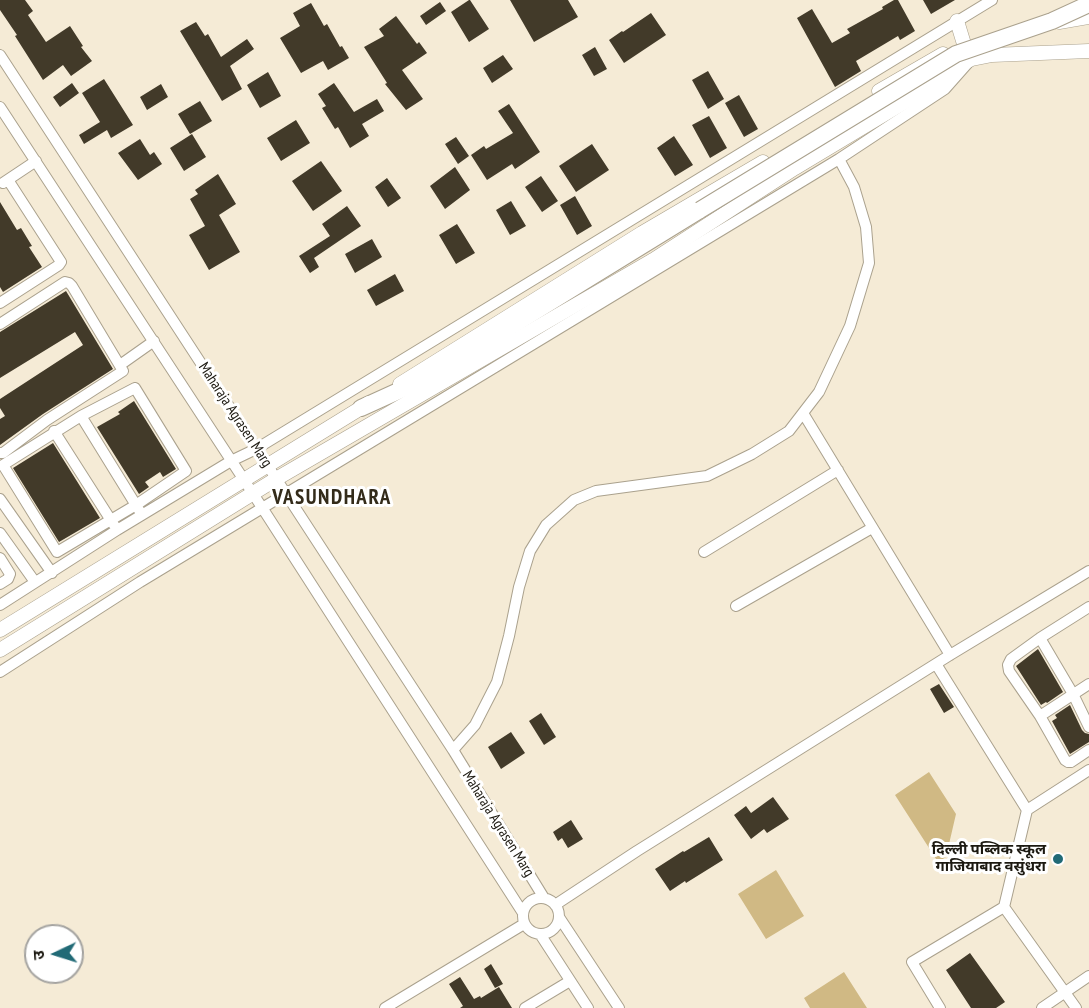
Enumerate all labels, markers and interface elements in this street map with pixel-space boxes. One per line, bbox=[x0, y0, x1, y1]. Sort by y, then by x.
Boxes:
street label: Maharaja Agrasen Marg bbox=[194, 359, 276, 471]
district label: VASUNDHARA bbox=[272, 485, 392, 511]
street label: Maharaja Agrasen Marg bbox=[458, 768, 538, 880]
place label: दिल्ली पब्लिक स्कूल गाजियाबाद वसुंधरा bbox=[932, 841, 1046, 876]
marker: दिल्ली पब्लिक स्कूल गाजियाबाद वसुंधरा bbox=[1051, 852, 1065, 866]
north arrow bbox=[24, 924, 84, 984]
text: उ bbox=[28, 950, 48, 960]

